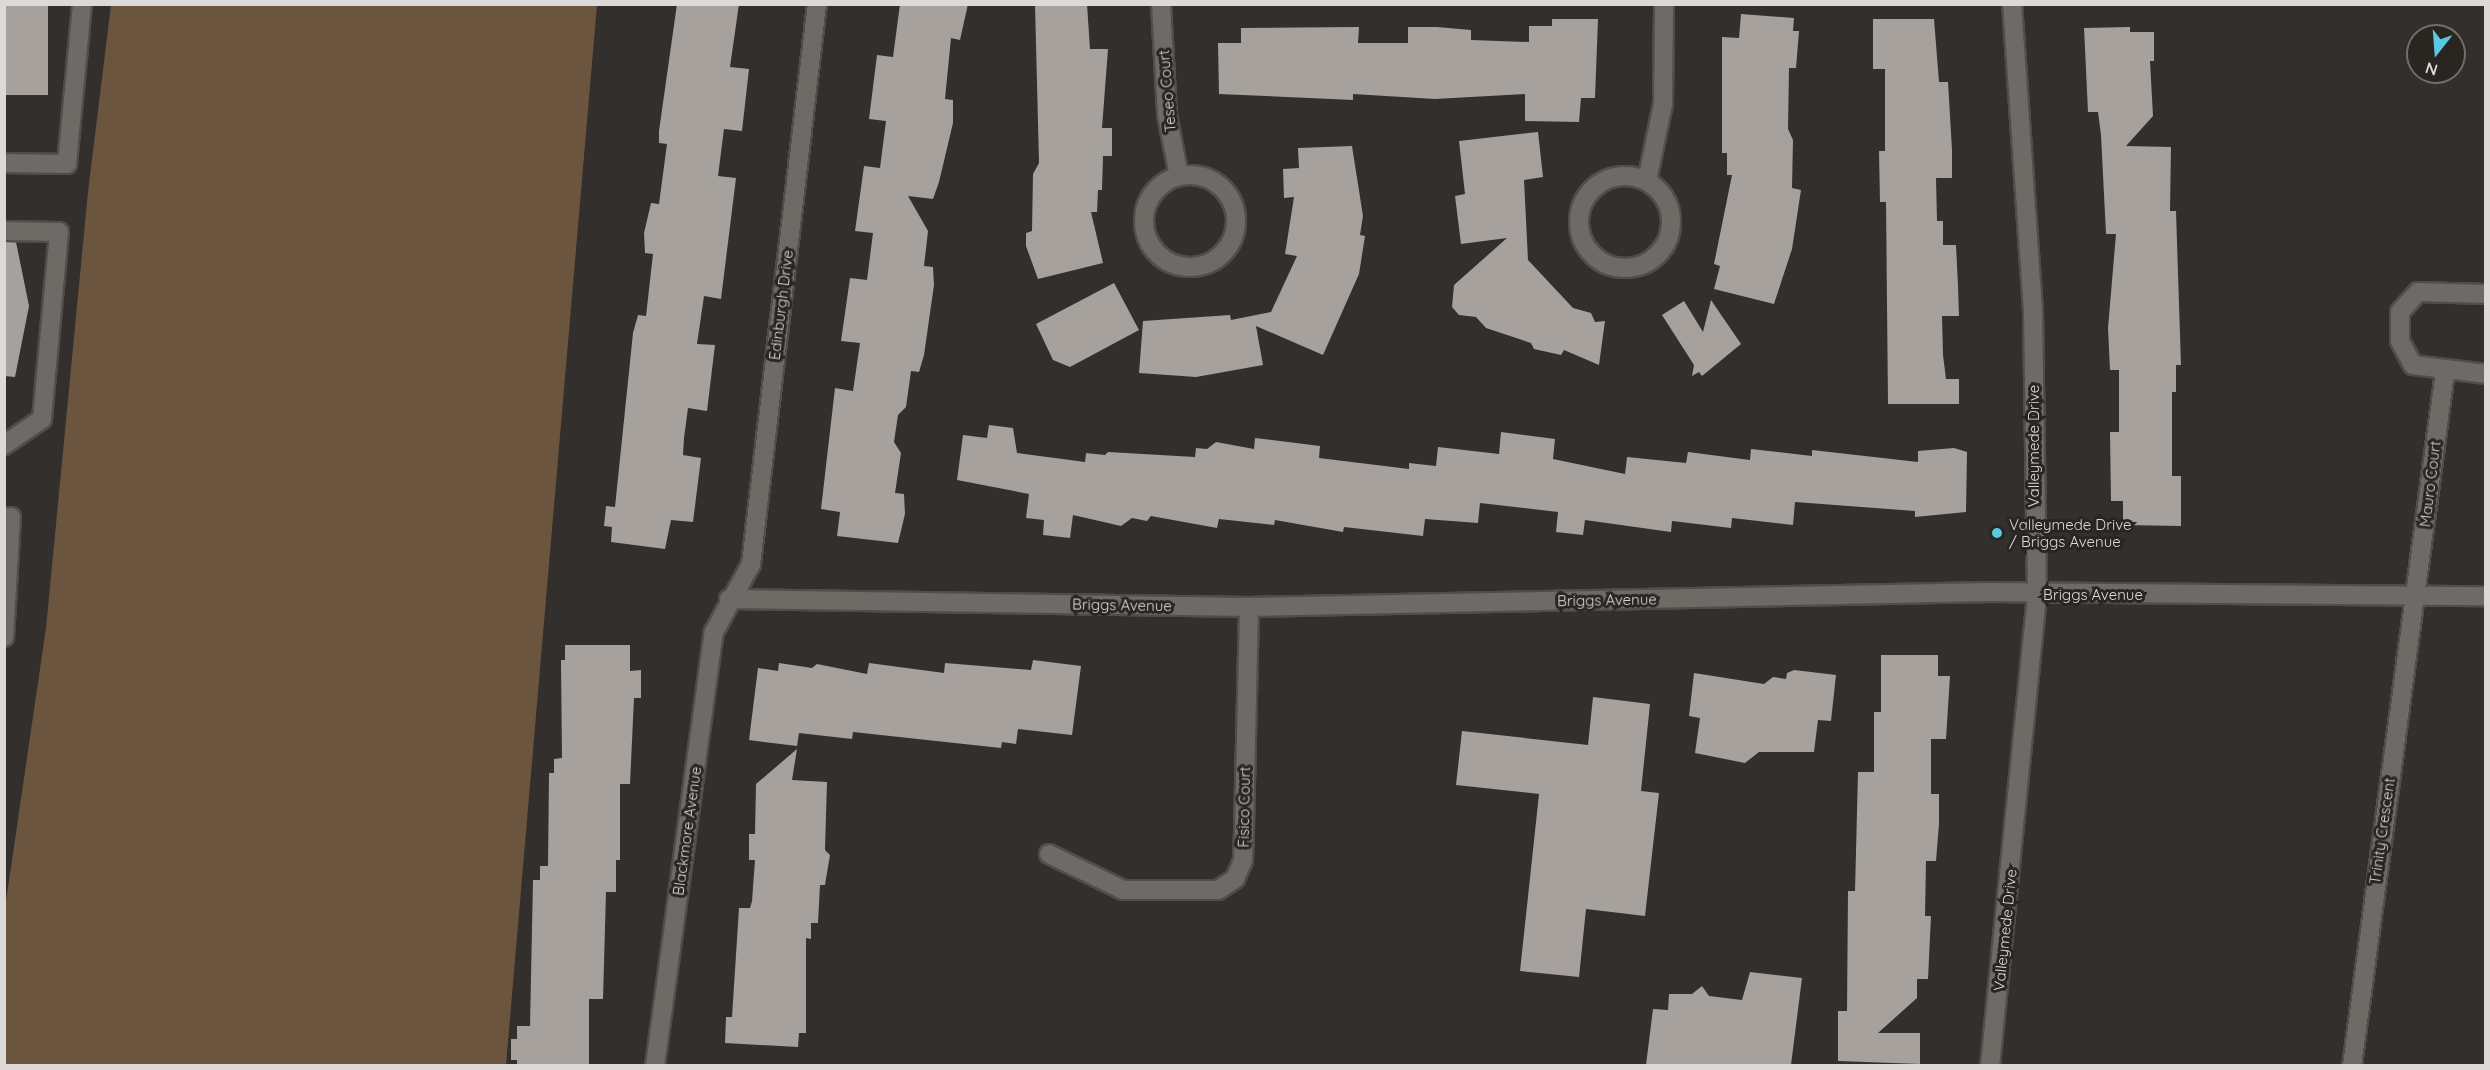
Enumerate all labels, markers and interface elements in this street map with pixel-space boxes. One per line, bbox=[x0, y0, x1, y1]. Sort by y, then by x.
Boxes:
north arrow bbox=[2406, 24, 2466, 84]
street label: Teseo Court bbox=[1154, 49, 1180, 133]
text: N bbox=[2423, 58, 2440, 81]
street label: Edinburgh Drive bbox=[765, 249, 797, 361]
street label: Valleymede Drive bbox=[2025, 385, 2043, 507]
street label: Mauro Court bbox=[2416, 440, 2444, 528]
place label: Valleymede Drive / Briggs Avenue bbox=[2009, 515, 2131, 550]
marker: Valleymede Drive / Briggs Avenue bbox=[1990, 526, 2004, 540]
street label: Briggs Avenue bbox=[2043, 586, 2143, 604]
street label: Briggs Avenue bbox=[1557, 590, 1657, 610]
street label: Briggs Avenue bbox=[1072, 595, 1172, 615]
street label: Blackmore Avenue bbox=[669, 765, 705, 897]
street label: Fisico Court bbox=[1234, 766, 1254, 848]
street label: Trinity Crescent bbox=[2366, 777, 2398, 885]
street label: Valleymede Drive bbox=[1990, 868, 2020, 992]

